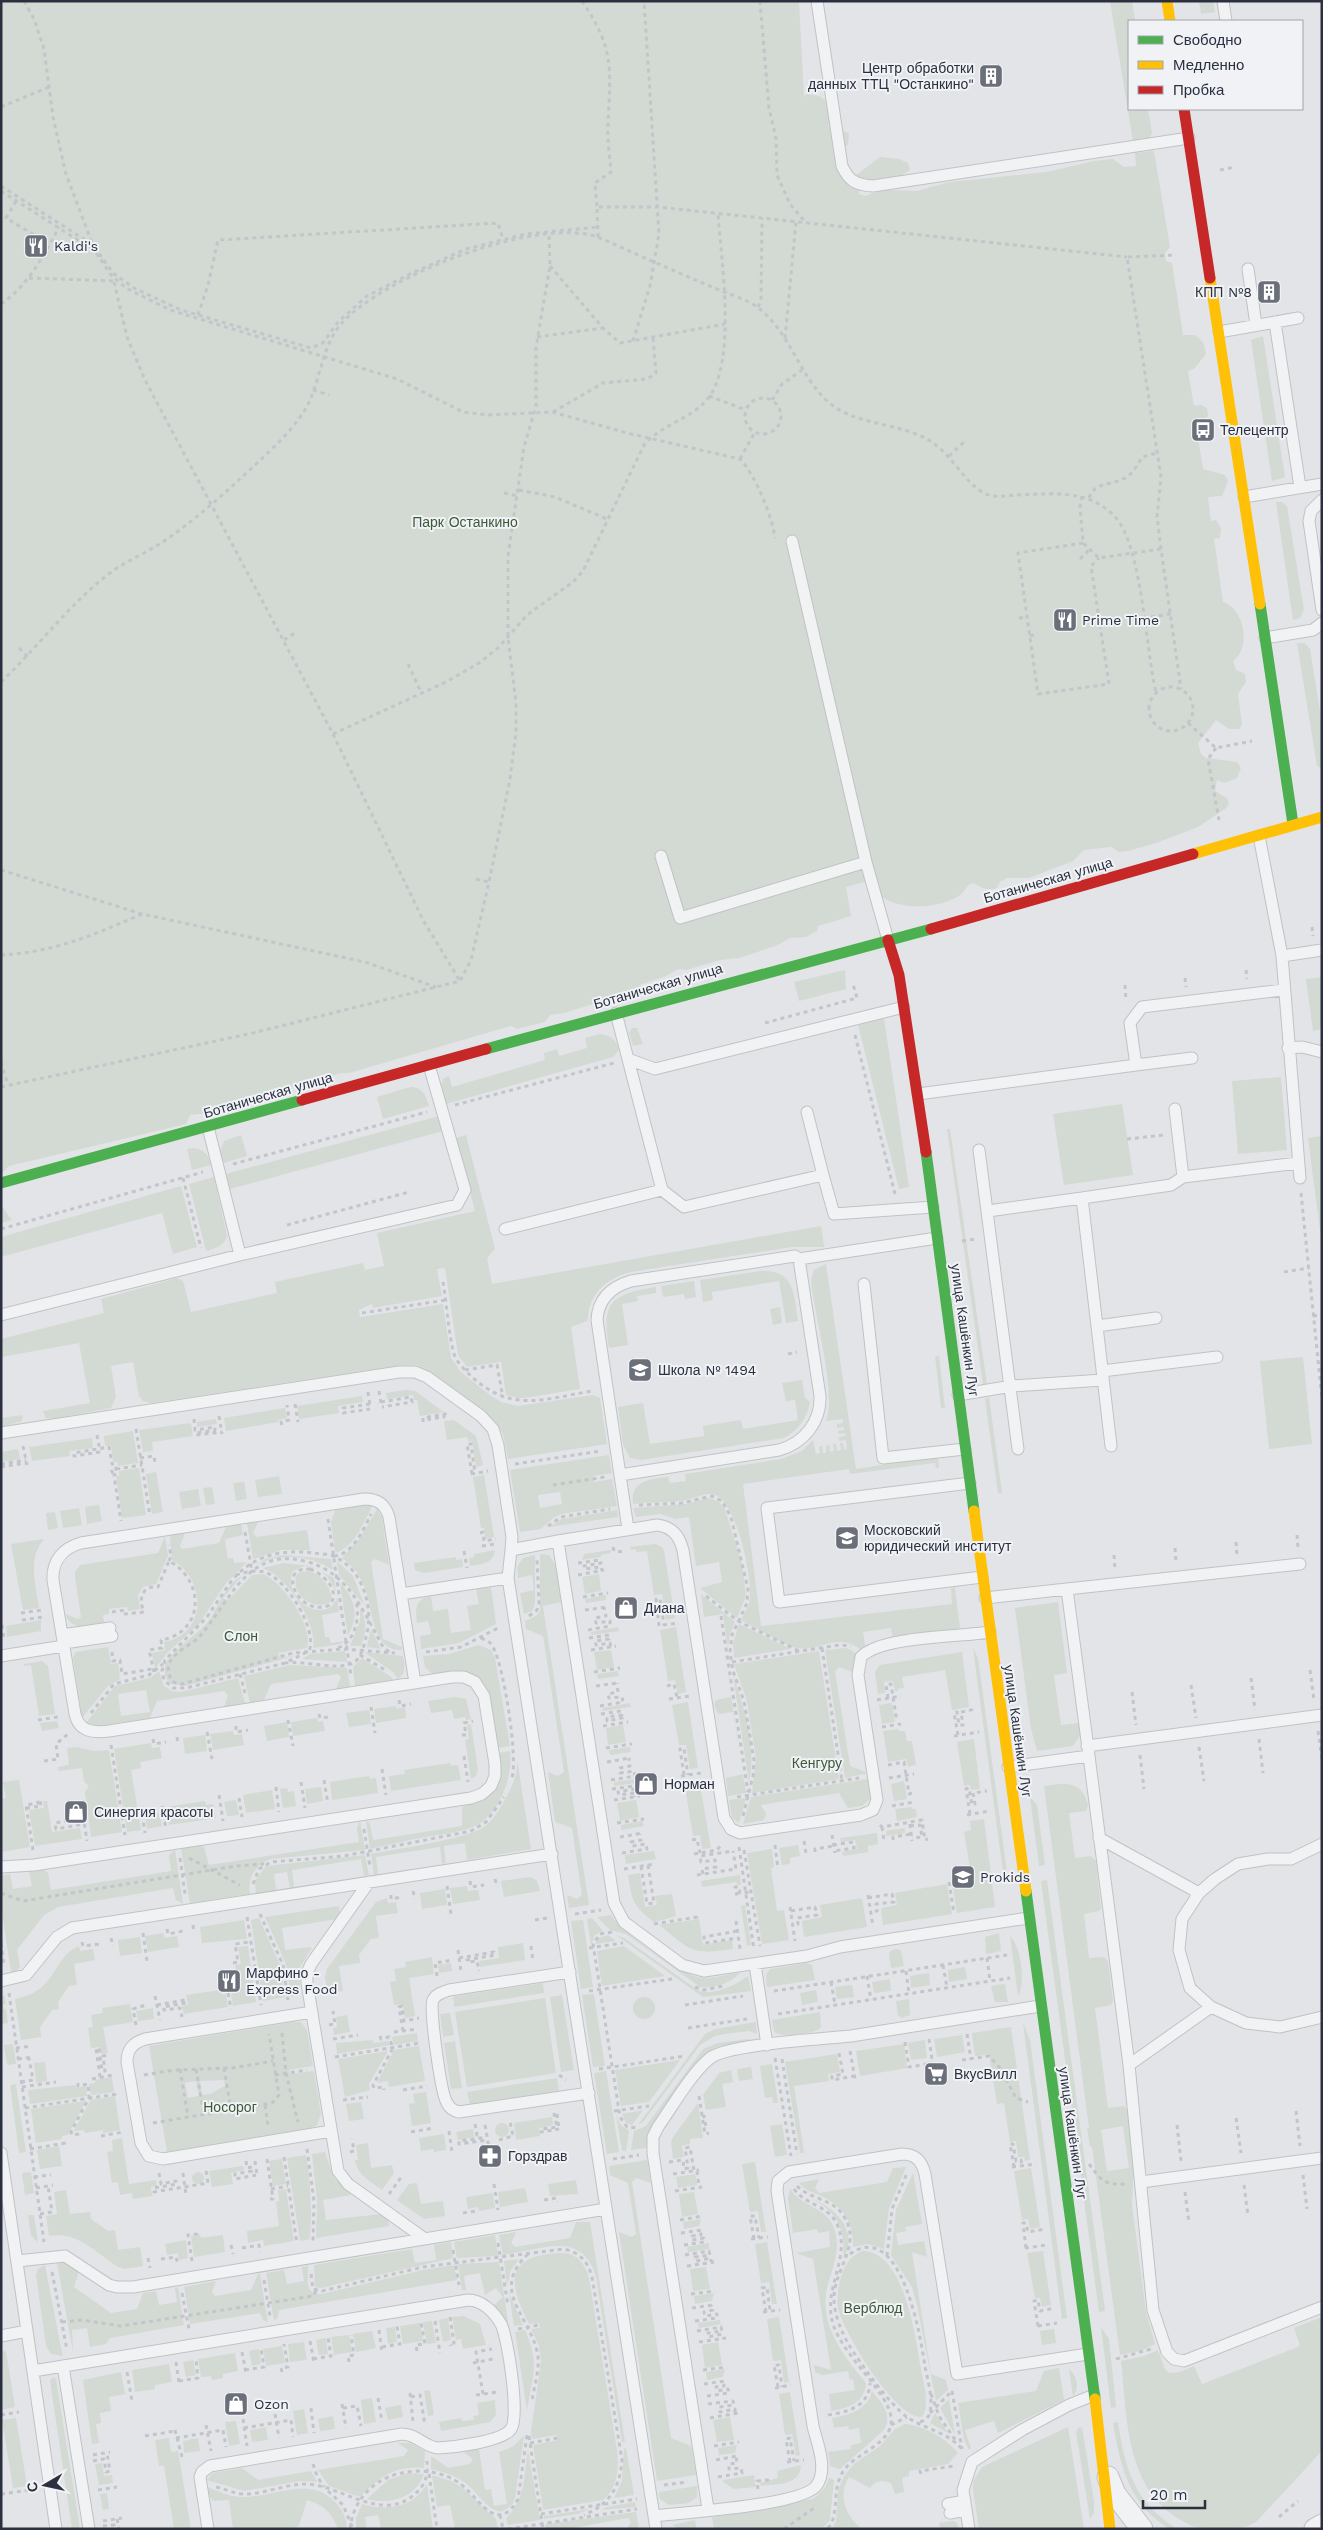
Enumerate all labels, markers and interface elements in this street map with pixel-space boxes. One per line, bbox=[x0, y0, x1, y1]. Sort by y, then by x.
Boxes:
legend bbox=[1128, 20, 1303, 110]
text: Свободно bbox=[1173, 31, 1242, 49]
text: Медленно bbox=[1173, 56, 1244, 74]
place label: Центр обработки данных ТТЦ "Останкино" bbox=[808, 60, 974, 92]
building icon: Центр обработки данных ТТЦ "Останкино" bbox=[978, 63, 1004, 89]
text: Пробка bbox=[1173, 81, 1225, 99]
restaurant icon: Kaldi's bbox=[23, 233, 49, 259]
place label: Kaldi's bbox=[54, 238, 98, 254]
building icon: КПП №8 bbox=[1256, 279, 1282, 305]
place label: КПП №8 bbox=[1195, 284, 1252, 300]
bus stop icon: Телецентр bbox=[1190, 417, 1216, 443]
place label: Телецентр bbox=[1220, 422, 1289, 438]
park label: Парк Останкино bbox=[412, 514, 518, 530]
restaurant icon: Prime Time bbox=[1052, 607, 1078, 633]
place label: Prime Time bbox=[1082, 612, 1159, 628]
street label: Ботаническая улица bbox=[982, 854, 1115, 906]
street label: Ботаническая улица bbox=[592, 960, 725, 1012]
street label: Ботаническая улица bbox=[202, 1069, 335, 1121]
street label: улица Кашёнкин Луг bbox=[948, 1263, 982, 1397]
school or university icon: Школа № 1494 bbox=[627, 1357, 653, 1383]
place label: Школа № 1494 bbox=[658, 1362, 756, 1378]
place label: Московский юридический институт bbox=[864, 1522, 1012, 1554]
school or university icon: Московский юридический институт bbox=[834, 1525, 860, 1551]
shop icon: Диана bbox=[613, 1595, 639, 1621]
place label: Диана bbox=[644, 1600, 685, 1616]
park label: Слон bbox=[224, 1628, 258, 1644]
street label: улица Кашёнкин Луг bbox=[1001, 1664, 1035, 1798]
park label: Кенгуру bbox=[792, 1755, 842, 1771]
shop icon: Норман bbox=[633, 1771, 659, 1797]
place label: Норман bbox=[664, 1776, 715, 1792]
shop icon: Синергия красоты bbox=[63, 1799, 89, 1825]
place label: Синергия красоты bbox=[94, 1804, 213, 1820]
school or university icon: Prokids bbox=[950, 1864, 976, 1890]
place label: Prokids bbox=[980, 1869, 1030, 1885]
place label: Марфино - Express Food bbox=[246, 1965, 338, 1997]
restaurant icon: Марфино - Express Food bbox=[216, 1968, 242, 1994]
supermarket icon: ВкусВилл bbox=[923, 2061, 949, 2087]
place label: ВкусВилл bbox=[954, 2066, 1017, 2082]
street label: улица Кашёнкин Луг bbox=[1056, 2066, 1090, 2200]
park label: Носорог bbox=[203, 2099, 257, 2115]
pharmacy icon: Горздрав bbox=[477, 2143, 503, 2169]
place label: Горздрав bbox=[508, 2148, 567, 2164]
park label: Верблюд bbox=[844, 2300, 902, 2316]
shop icon: Ozon bbox=[223, 2391, 249, 2417]
place label: Ozon bbox=[254, 2396, 289, 2412]
north arrow bbox=[20, 2460, 70, 2510]
scale bar bbox=[1143, 2478, 1206, 2510]
text: С bbox=[23, 2481, 41, 2493]
text: 20 m bbox=[1150, 2486, 1188, 2504]

